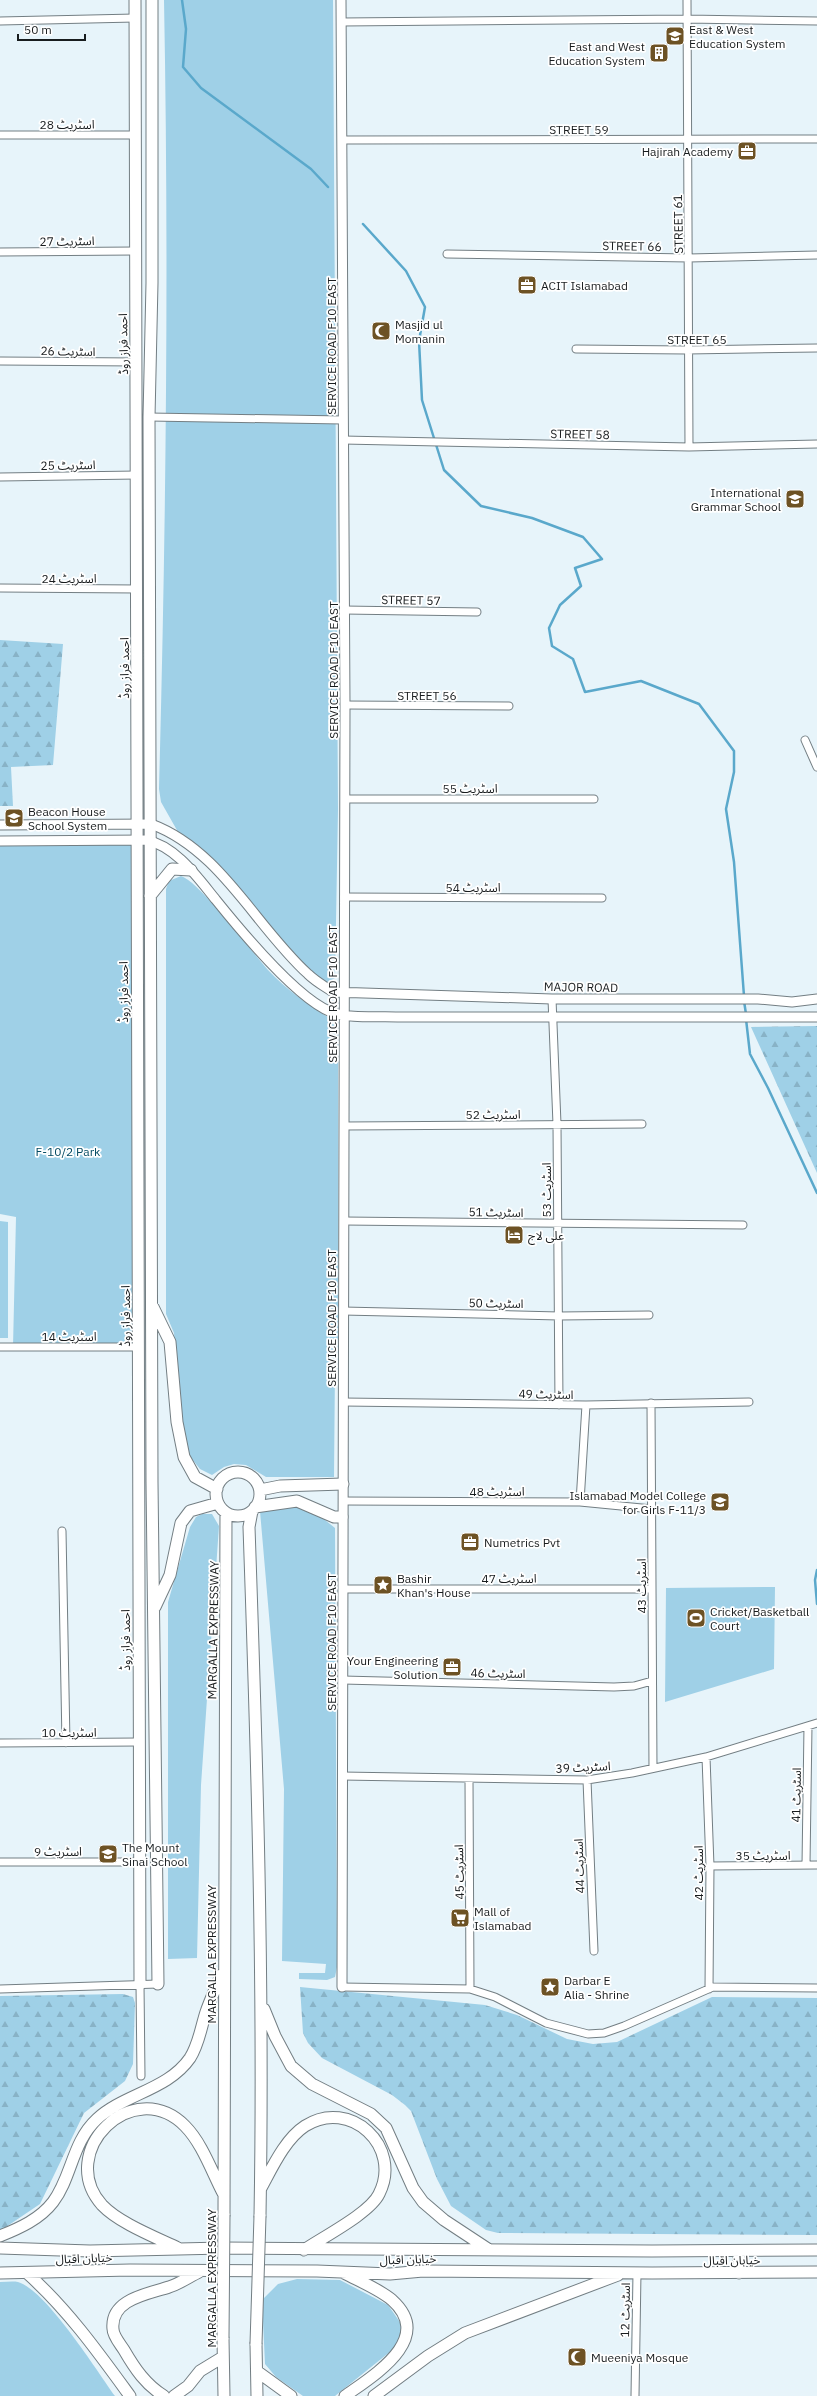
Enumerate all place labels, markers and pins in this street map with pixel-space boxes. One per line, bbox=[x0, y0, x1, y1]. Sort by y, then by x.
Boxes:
place label: East & West Education System bbox=[689, 22, 786, 51]
school or university icon: East & West Education System bbox=[664, 25, 686, 47]
place label: East and West Education System bbox=[548, 39, 645, 68]
building icon: East and West Education System bbox=[648, 42, 670, 64]
office icon: Hajirah Academy bbox=[736, 140, 758, 162]
place label: Hajirah Academy bbox=[642, 144, 733, 159]
office icon: ACIT Islamabad bbox=[516, 274, 538, 296]
place label: ACIT Islamabad bbox=[541, 278, 628, 293]
place label: Masjid ul Momanin bbox=[395, 317, 445, 346]
mosque icon: Masjid ul Momanin bbox=[370, 320, 392, 342]
place label: International Grammar School bbox=[691, 485, 781, 514]
school or university icon: International Grammar School bbox=[784, 488, 806, 510]
place label: Beacon House School System bbox=[28, 804, 107, 833]
school or university icon: Beacon House School System bbox=[3, 807, 25, 829]
hotel icon: علی لاج bbox=[503, 1224, 525, 1246]
place label: علی لاج bbox=[528, 1228, 564, 1245]
place label: Islamabad Model College for Girls F-11/3 bbox=[569, 1488, 706, 1517]
school or university icon: Islamabad Model College for Girls F-11/3 bbox=[709, 1491, 731, 1513]
office icon: Numetrics Pvt bbox=[459, 1531, 481, 1553]
place label: Numetrics Pvt bbox=[484, 1535, 560, 1550]
place label: Bashir Khan's House bbox=[397, 1571, 471, 1600]
place icon: Bashir Khan's House bbox=[372, 1574, 394, 1596]
place label: Cricket/Basketball Court bbox=[710, 1604, 809, 1633]
sports icon: Cricket/Basketball Court bbox=[685, 1607, 707, 1629]
place label: Your Engineering Solution bbox=[347, 1653, 439, 1682]
office icon: Your Engineering Solution bbox=[441, 1656, 463, 1678]
place label: The Mount Sinai School bbox=[122, 1840, 188, 1869]
school or university icon: The Mount Sinai School bbox=[97, 1843, 119, 1865]
place label: Mall of Islamabad bbox=[474, 1904, 532, 1933]
supermarket icon: Mall of Islamabad bbox=[449, 1907, 471, 1929]
place label: Darbar E Alia - Shrine bbox=[564, 1973, 630, 2002]
place icon: Darbar E Alia - Shrine bbox=[539, 1976, 561, 1998]
mosque icon: Mueeniya Mosque bbox=[566, 2346, 588, 2368]
place label: Mueeniya Mosque bbox=[591, 2350, 689, 2365]

